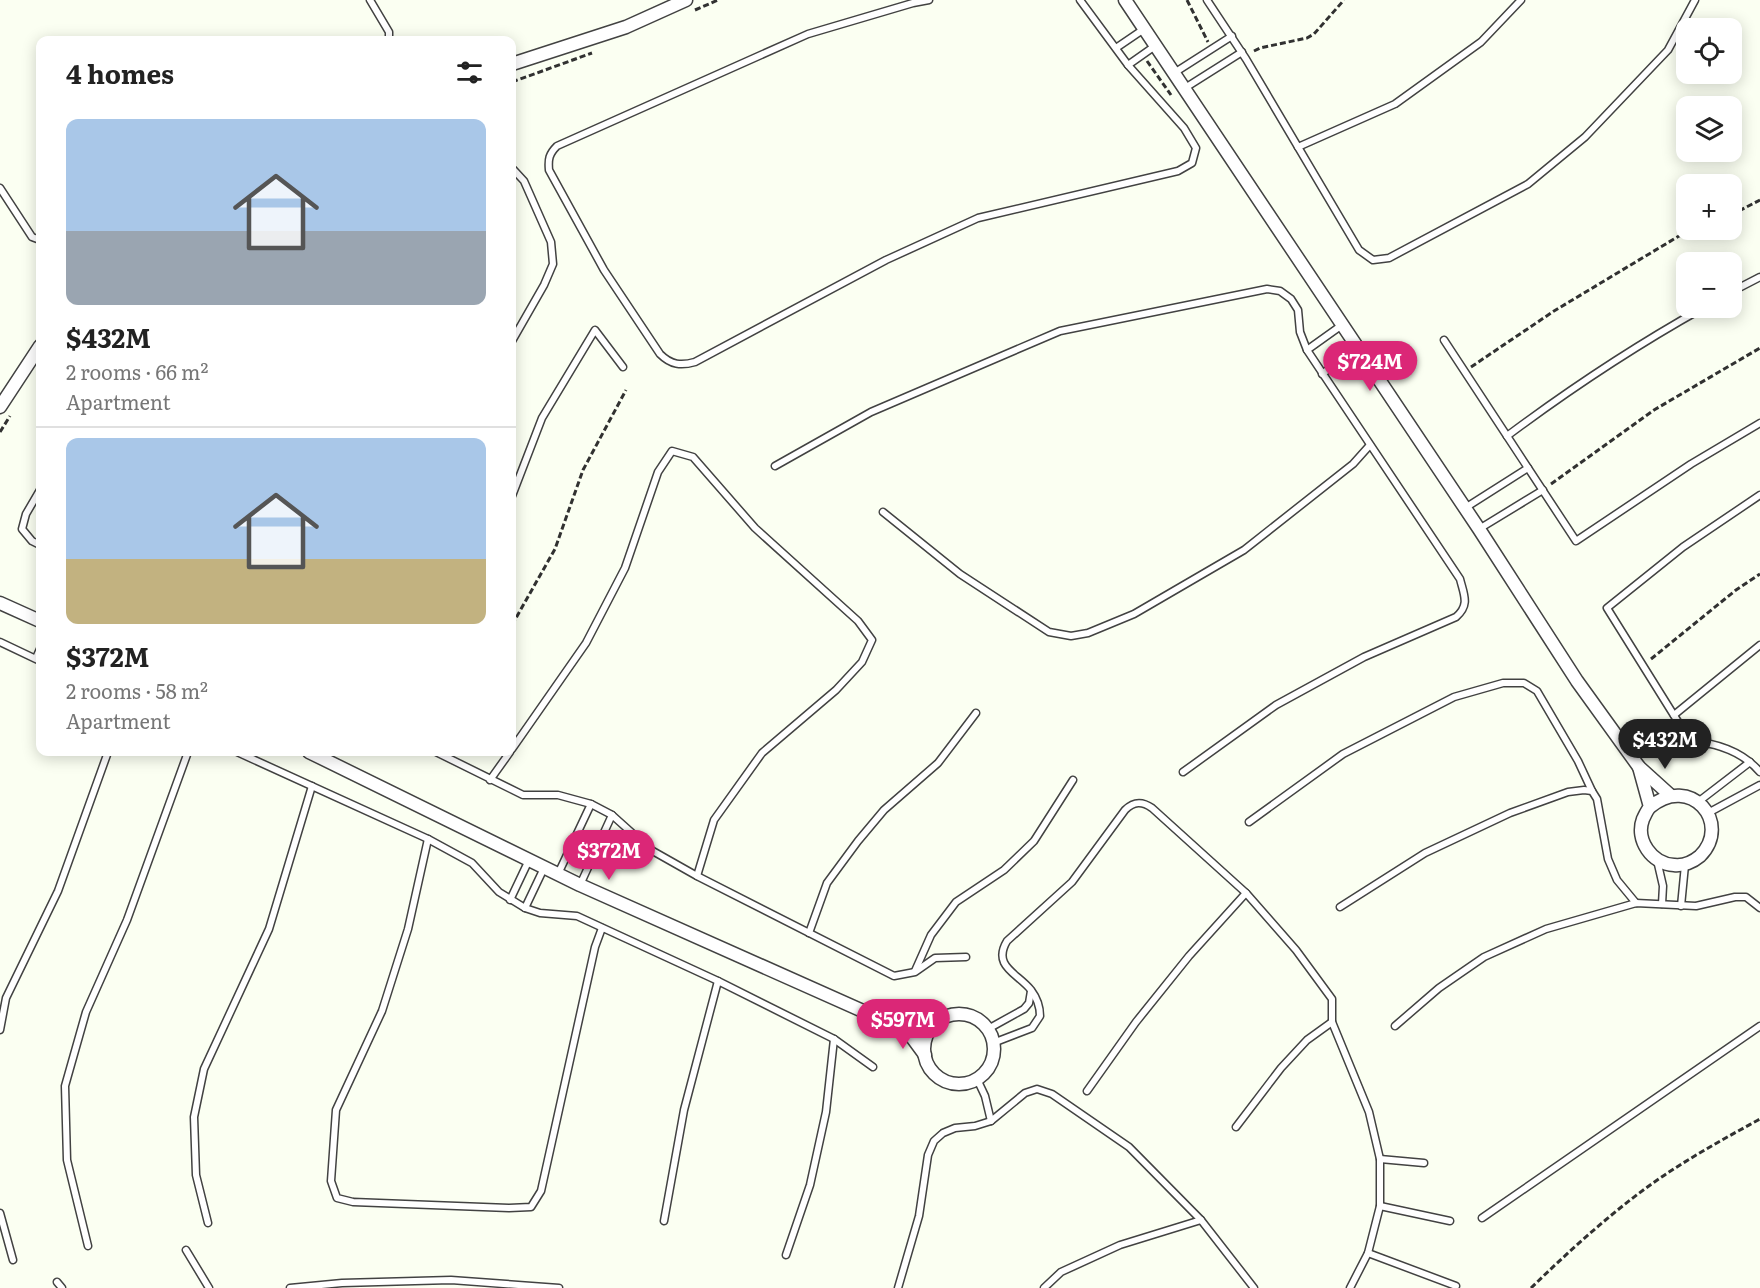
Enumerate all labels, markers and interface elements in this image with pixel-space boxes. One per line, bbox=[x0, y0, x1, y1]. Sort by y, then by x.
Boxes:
map controls bbox=[1676, 18, 1742, 318]
button: locate bbox=[1676, 18, 1742, 84]
text: 4 homes bbox=[66, 53, 174, 92]
icon: filters bbox=[453, 56, 486, 89]
button: layers bbox=[1676, 96, 1742, 162]
icon: home bbox=[222, 158, 330, 266]
button: + bbox=[1676, 174, 1742, 240]
button: − bbox=[1676, 252, 1742, 318]
text: $432M bbox=[66, 317, 151, 356]
pin: $724M bbox=[1328, 341, 1412, 392]
text: $724M bbox=[1337, 345, 1403, 375]
text: 2 rooms · 66 m² bbox=[66, 356, 208, 386]
text: Apartment bbox=[66, 386, 171, 416]
icon: home bbox=[222, 477, 330, 585]
text: $372M bbox=[66, 636, 149, 675]
text: 2 rooms · 58 m² bbox=[66, 675, 208, 705]
text: Apartment bbox=[66, 705, 171, 735]
pin: $432M bbox=[1623, 719, 1707, 770]
text: $432M bbox=[1632, 723, 1698, 753]
pin: $372M bbox=[567, 830, 651, 881]
text: $372M bbox=[577, 834, 641, 864]
pin: $597M bbox=[861, 999, 945, 1050]
text: $597M bbox=[871, 1003, 935, 1033]

